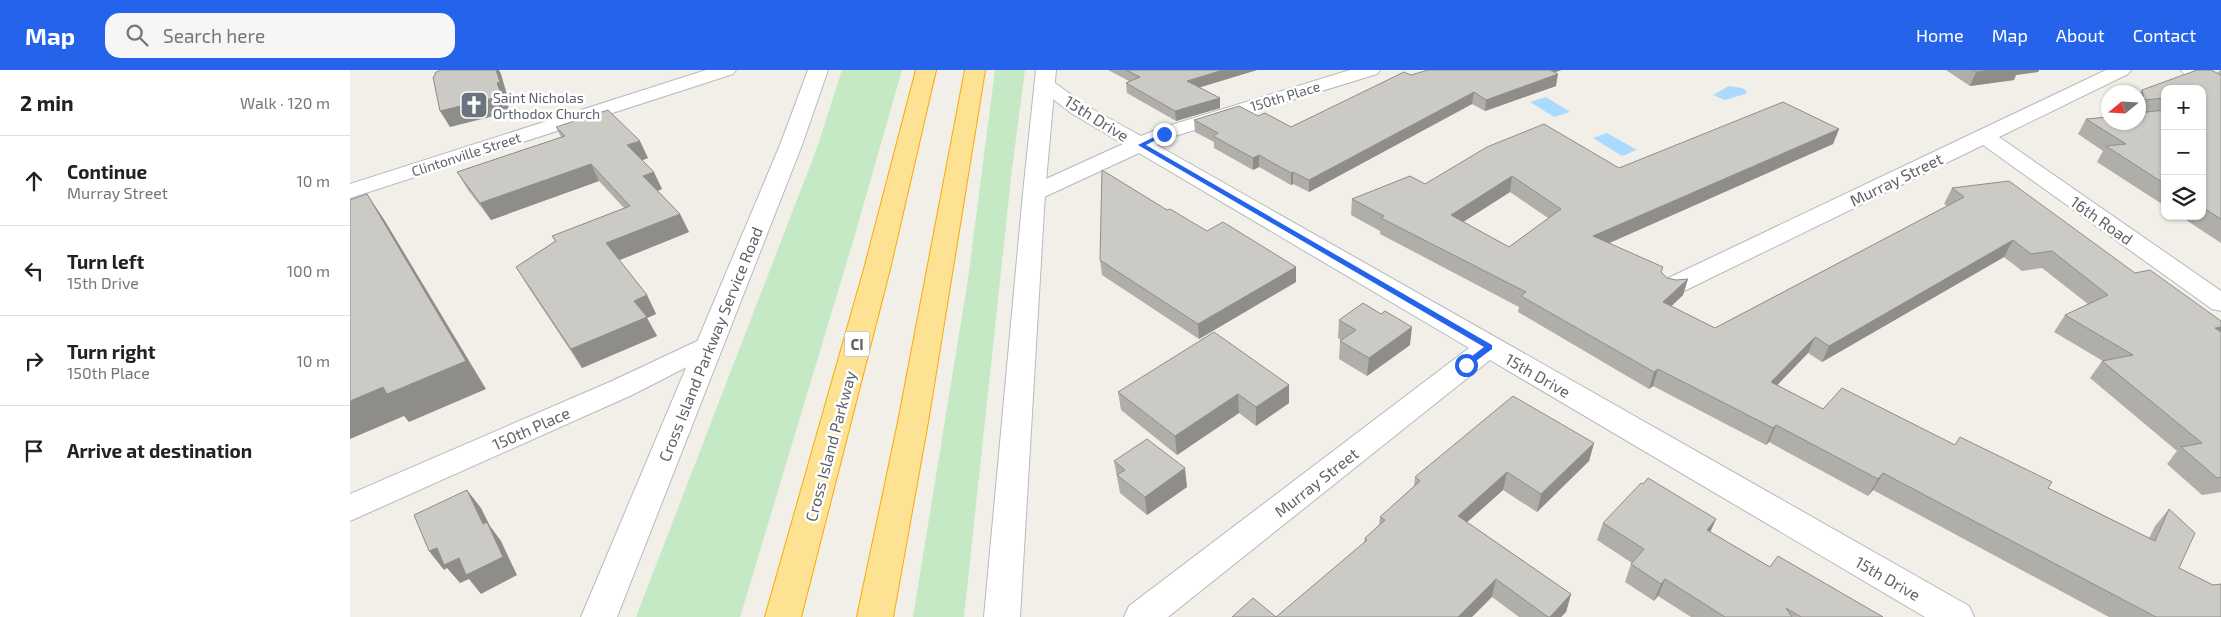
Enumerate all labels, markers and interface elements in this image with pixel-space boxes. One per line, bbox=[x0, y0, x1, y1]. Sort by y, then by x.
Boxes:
search box bbox=[105, 13, 455, 58]
text: Map bbox=[25, 21, 75, 50]
icon: search bbox=[123, 21, 151, 49]
text: Search here bbox=[163, 24, 265, 47]
text: Home bbox=[1916, 24, 1964, 46]
text: Map bbox=[1992, 24, 2028, 46]
text: About bbox=[2056, 24, 2105, 46]
text: Contact bbox=[2133, 24, 2196, 46]
street label: 150th Place bbox=[1248, 77, 1322, 115]
north arrow bbox=[2101, 85, 2146, 130]
map controls bbox=[2161, 85, 2206, 220]
button: + bbox=[2161, 85, 2206, 130]
place label: Saint Nicholas Orthodox Church bbox=[493, 89, 600, 122]
text: 2 min bbox=[20, 90, 74, 115]
church icon: Saint Nicholas Orthodox Church bbox=[459, 90, 489, 120]
street label: 15th Drive bbox=[1061, 91, 1133, 145]
text: Walk · 120 m bbox=[240, 93, 330, 112]
route end bbox=[1153, 123, 1176, 146]
street label: Clintonville Street bbox=[409, 128, 523, 180]
button: − bbox=[2161, 130, 2206, 175]
street label: Murray Street bbox=[1846, 148, 1946, 210]
text: Continue bbox=[67, 160, 147, 183]
icon: ahead bbox=[20, 167, 48, 195]
text: 10 m bbox=[296, 171, 330, 190]
button: layers bbox=[2161, 175, 2206, 220]
text: Murray Street bbox=[67, 183, 168, 202]
street label: 16th Road bbox=[2067, 192, 2137, 248]
street label: Cross Island Parkway Service Road bbox=[654, 224, 766, 464]
text: Turn left bbox=[67, 250, 144, 273]
icon: left bbox=[20, 257, 48, 285]
text: 100 m bbox=[287, 261, 330, 280]
text: 15th Drive bbox=[67, 273, 139, 292]
road number: CI bbox=[844, 332, 870, 356]
text: Turn right bbox=[67, 340, 155, 363]
icon: right bbox=[20, 347, 48, 375]
street label: 15th Drive bbox=[1502, 349, 1574, 401]
text: 10 m bbox=[296, 351, 330, 370]
route start bbox=[1455, 354, 1478, 377]
text: 150th Place bbox=[67, 363, 150, 382]
street label: Cross Island Parkway bbox=[801, 368, 859, 523]
street label: 150th Place bbox=[489, 402, 573, 454]
icon: arrive bbox=[20, 437, 48, 465]
text: Arrive at destination bbox=[67, 439, 252, 462]
street label: Murray Street bbox=[1270, 443, 1362, 521]
street label: 15th Drive bbox=[1852, 552, 1924, 604]

